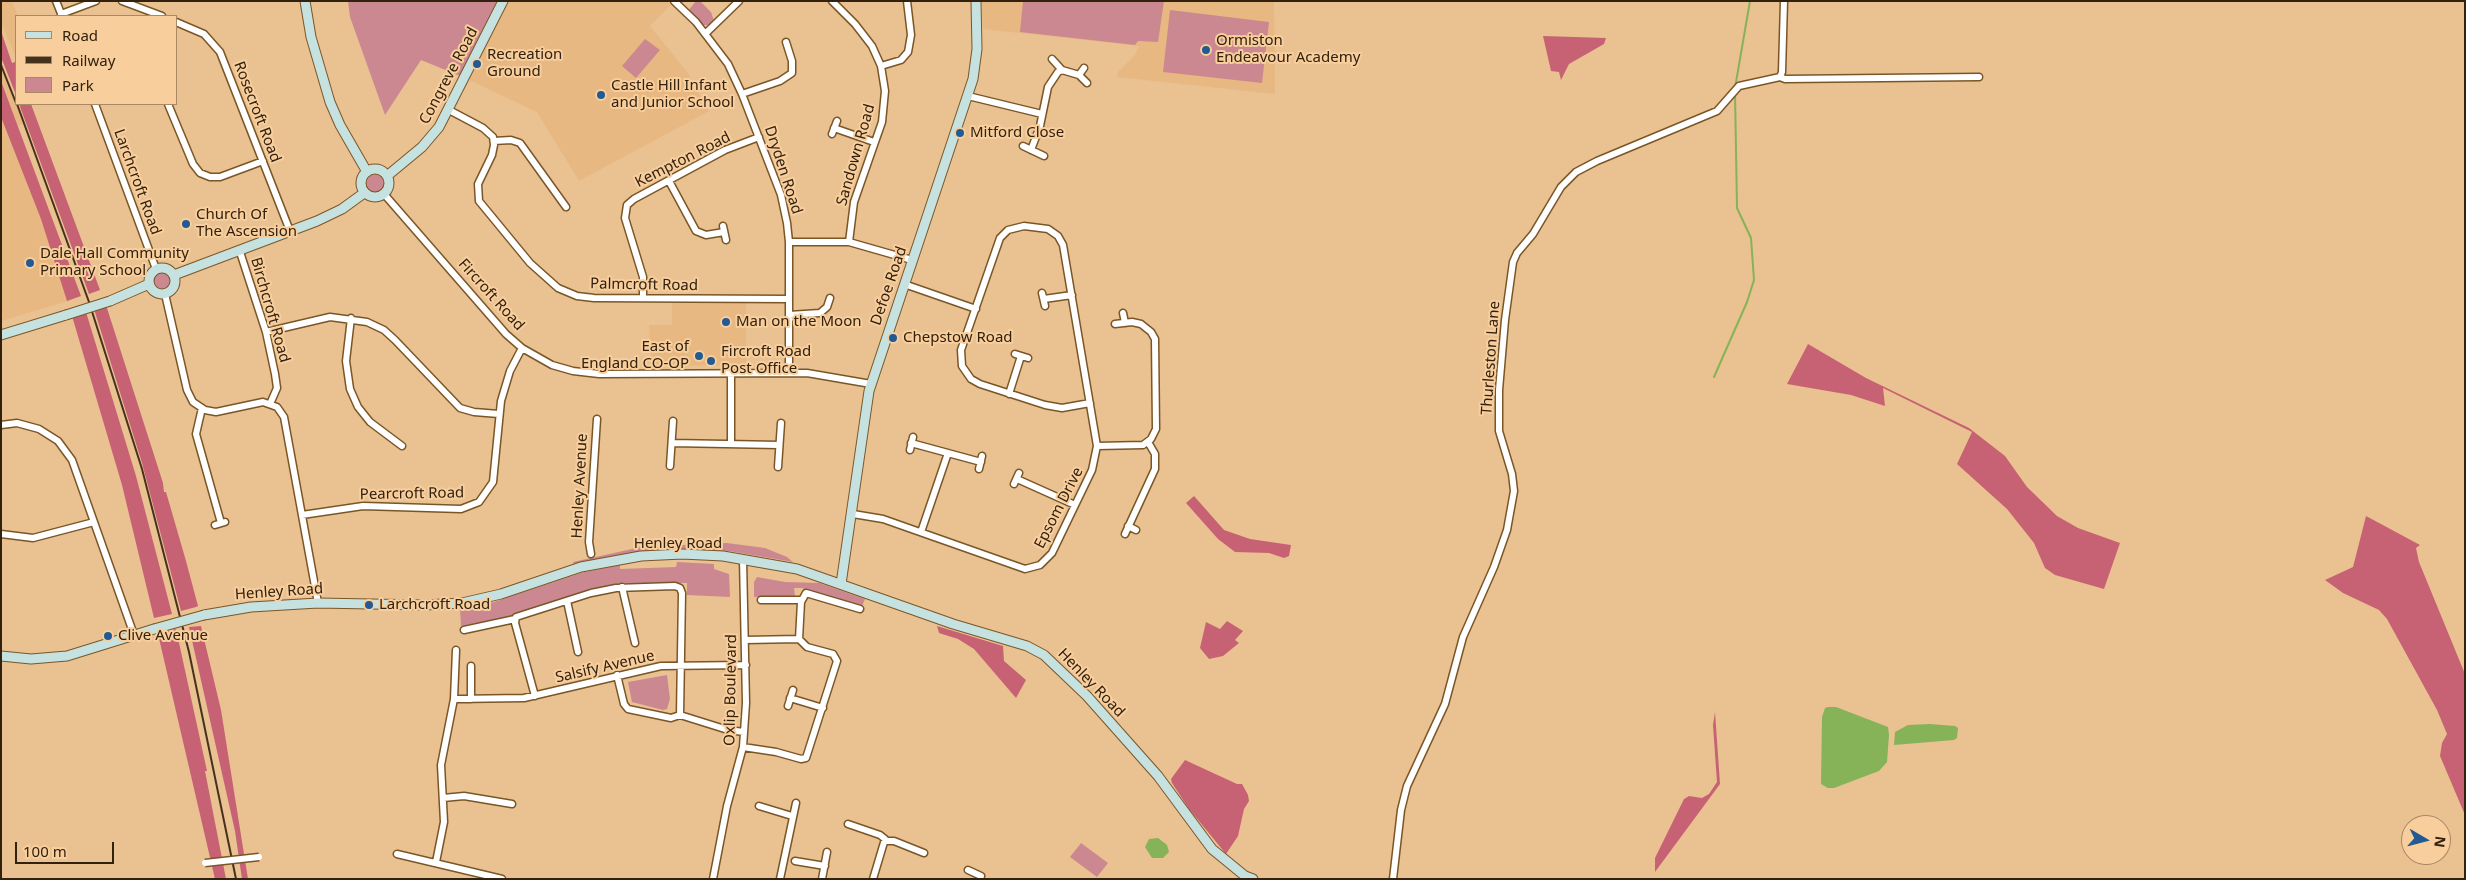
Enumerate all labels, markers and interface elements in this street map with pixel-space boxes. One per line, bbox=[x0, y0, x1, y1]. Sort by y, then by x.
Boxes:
legend bbox=[15, 15, 178, 105]
street label: Congreve Road bbox=[416, 24, 482, 128]
text: Road bbox=[62, 25, 98, 45]
place label: Ormiston Endeavour Academy bbox=[1216, 32, 1360, 67]
marker: Ormiston Endeavour Academy bbox=[1200, 44, 1212, 56]
place label: Recreation Ground bbox=[487, 46, 562, 81]
text: Railway bbox=[62, 50, 115, 70]
marker: Recreation Ground bbox=[471, 58, 483, 70]
street label: Rosecroft Road bbox=[229, 59, 285, 165]
text: Park bbox=[62, 75, 94, 95]
place label: Castle Hill Infant and Junior School bbox=[611, 77, 734, 112]
marker: Castle Hill Infant and Junior School bbox=[595, 89, 607, 101]
street label: Sandown Road bbox=[833, 102, 879, 208]
street label: Dryden Road bbox=[760, 124, 806, 216]
place label: Mitford Close bbox=[970, 124, 1064, 142]
street label: Larchcroft Road bbox=[110, 127, 164, 237]
marker: Mitford Close bbox=[954, 127, 966, 139]
street label: Kempton Road bbox=[632, 128, 734, 192]
place label: Church Of The Ascension bbox=[196, 206, 297, 241]
marker: Church Of The Ascension bbox=[180, 218, 192, 230]
street label: Defoe Road bbox=[867, 244, 911, 328]
place label: Dale Hall Community Primary School bbox=[40, 245, 189, 280]
street label: Birchcroft Road bbox=[246, 255, 294, 365]
street label: Fircroft Road bbox=[454, 255, 528, 335]
marker: Dale Hall Community Primary School bbox=[24, 257, 36, 269]
street label: Palmcroft Road bbox=[590, 275, 698, 295]
street label: Thurleston Lane bbox=[1478, 300, 1504, 416]
place label: Man on the Moon bbox=[736, 313, 862, 331]
marker: Man on the Moon bbox=[720, 316, 732, 328]
place label: Chepstow Road bbox=[903, 329, 1013, 347]
marker: Chepstow Road bbox=[887, 332, 899, 344]
place label: East of England CO-OP bbox=[581, 338, 689, 373]
place label: Fircroft Road Post Office bbox=[721, 343, 811, 378]
marker: East of England CO-OP bbox=[693, 350, 705, 362]
marker: Fircroft Road Post Office bbox=[705, 355, 717, 367]
street label: Henley Avenue bbox=[568, 433, 592, 539]
street label: Epsom Drive bbox=[1031, 464, 1087, 552]
street label: Pearcroft Road bbox=[360, 484, 464, 504]
street label: Henley Road bbox=[634, 535, 722, 553]
street label: Henley Road bbox=[234, 580, 324, 604]
place label: Larchcroft Road bbox=[379, 596, 490, 614]
marker: Larchcroft Road bbox=[363, 599, 375, 611]
place label: Clive Avenue bbox=[118, 627, 208, 645]
marker: Clive Avenue bbox=[102, 630, 114, 642]
street label: Oxlip Boulevard bbox=[721, 634, 741, 746]
street label: Henley Road bbox=[1054, 645, 1128, 721]
street label: Salsify Avenue bbox=[554, 647, 656, 687]
north arrow bbox=[2401, 815, 2451, 865]
scale bar bbox=[18, 832, 116, 864]
text: N bbox=[2430, 835, 2451, 849]
text: 100 m bbox=[23, 841, 67, 861]

